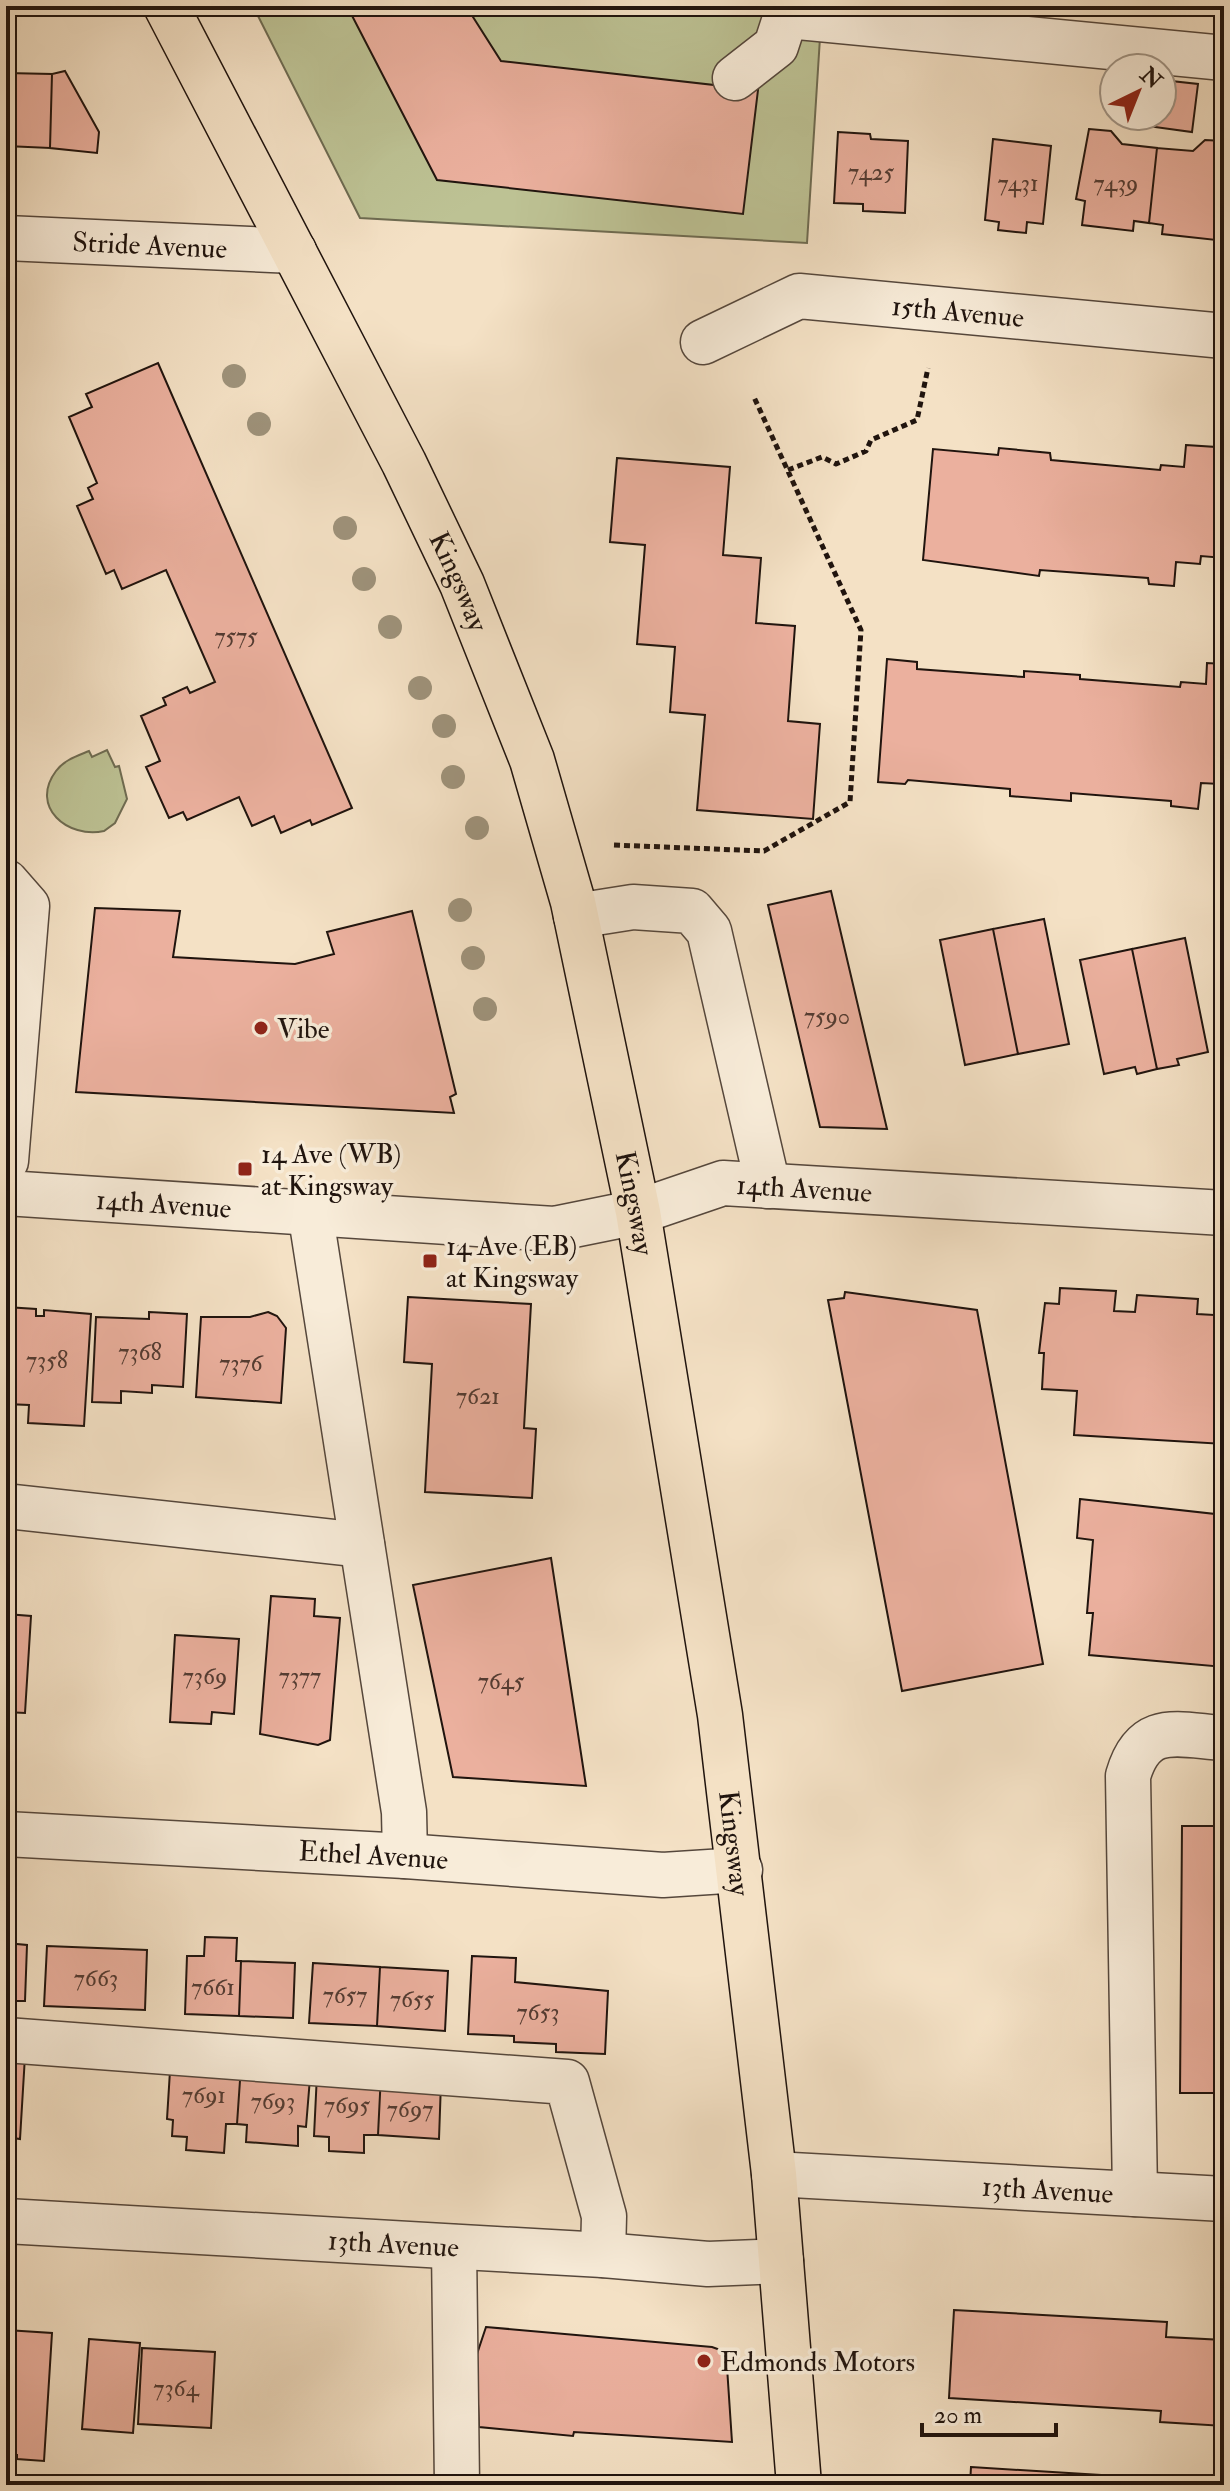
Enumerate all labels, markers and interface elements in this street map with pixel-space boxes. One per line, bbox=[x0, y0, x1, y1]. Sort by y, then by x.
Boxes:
north arrow bbox=[1098, 52, 1178, 132]
text: N bbox=[1133, 60, 1168, 95]
house number: 7425 bbox=[848, 157, 894, 188]
house number: 7431 bbox=[997, 168, 1039, 199]
house number: 7439 bbox=[1094, 168, 1138, 199]
street label: Stride Avenue bbox=[72, 225, 228, 267]
street label: 15th Avenue bbox=[890, 289, 1026, 336]
street label: Kingsway bbox=[421, 526, 495, 638]
house number: 7575 bbox=[214, 621, 258, 652]
house number: 7590 bbox=[804, 1001, 850, 1032]
place label: Vibe bbox=[277, 1012, 330, 1047]
marker: Vibe bbox=[252, 1019, 270, 1037]
place label: 14 Ave (WB) at Kingsway bbox=[261, 1137, 401, 1204]
street label: Kingsway bbox=[607, 1148, 661, 1259]
marker: 14 Ave (WB) at Kingsway bbox=[236, 1160, 254, 1178]
street label: 14th Avenue bbox=[735, 1168, 873, 1211]
street label: 14th Avenue bbox=[95, 1183, 233, 1227]
place label: 14 Ave (EB) at Kingsway bbox=[446, 1229, 579, 1296]
marker: 14 Ave (EB) at Kingsway bbox=[421, 1252, 439, 1270]
house number: 7368 bbox=[118, 1337, 162, 1368]
house number: 7358 bbox=[26, 1345, 68, 1376]
house number: 7376 bbox=[219, 1348, 265, 1379]
house number: 7621 bbox=[456, 1381, 500, 1412]
house number: 7369 bbox=[183, 1661, 227, 1692]
house number: 7377 bbox=[279, 1661, 321, 1692]
house number: 7645 bbox=[478, 1666, 525, 1697]
street label: Kingsway bbox=[710, 1789, 757, 1898]
street label: Ethel Avenue bbox=[298, 1834, 450, 1878]
house number: 7663 bbox=[74, 1963, 118, 1994]
house number: 7661 bbox=[191, 1972, 235, 2003]
house number: 7657 bbox=[323, 1980, 367, 2011]
house number: 7655 bbox=[390, 1984, 435, 2015]
house number: 7653 bbox=[517, 1997, 559, 2028]
house number: 7691 bbox=[182, 2080, 226, 2111]
house number: 7693 bbox=[251, 2086, 295, 2117]
house number: 7695 bbox=[324, 2090, 370, 2121]
house number: 7697 bbox=[387, 2094, 433, 2125]
street label: 13th Avenue bbox=[981, 2170, 1114, 2212]
street label: 13th Avenue bbox=[327, 2223, 460, 2266]
place label: Edmonds Motors bbox=[720, 2345, 915, 2380]
marker: Edmonds Motors bbox=[695, 2352, 713, 2370]
house number: 7364 bbox=[153, 2373, 200, 2404]
scale bar bbox=[922, 2387, 1056, 2437]
text: 20 m bbox=[934, 2400, 983, 2431]

